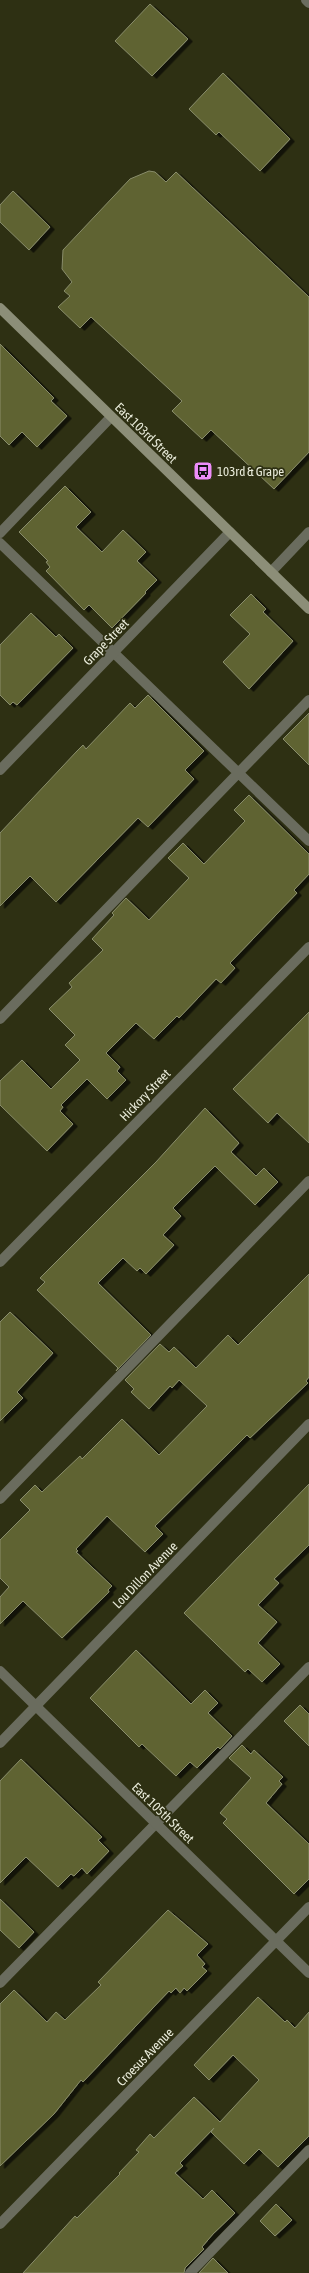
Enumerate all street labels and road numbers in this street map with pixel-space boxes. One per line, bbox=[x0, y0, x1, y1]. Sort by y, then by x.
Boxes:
street label: East 103rd Street bbox=[112, 400, 180, 466]
street label: Grape Street bbox=[80, 615, 132, 668]
street label: Hickory Street bbox=[117, 1066, 174, 1124]
street label: Lou Dillon Avenue bbox=[110, 1539, 180, 1611]
street label: East 105th Street bbox=[129, 1780, 197, 1846]
street label: Croesus Avenue bbox=[114, 2025, 176, 2089]

